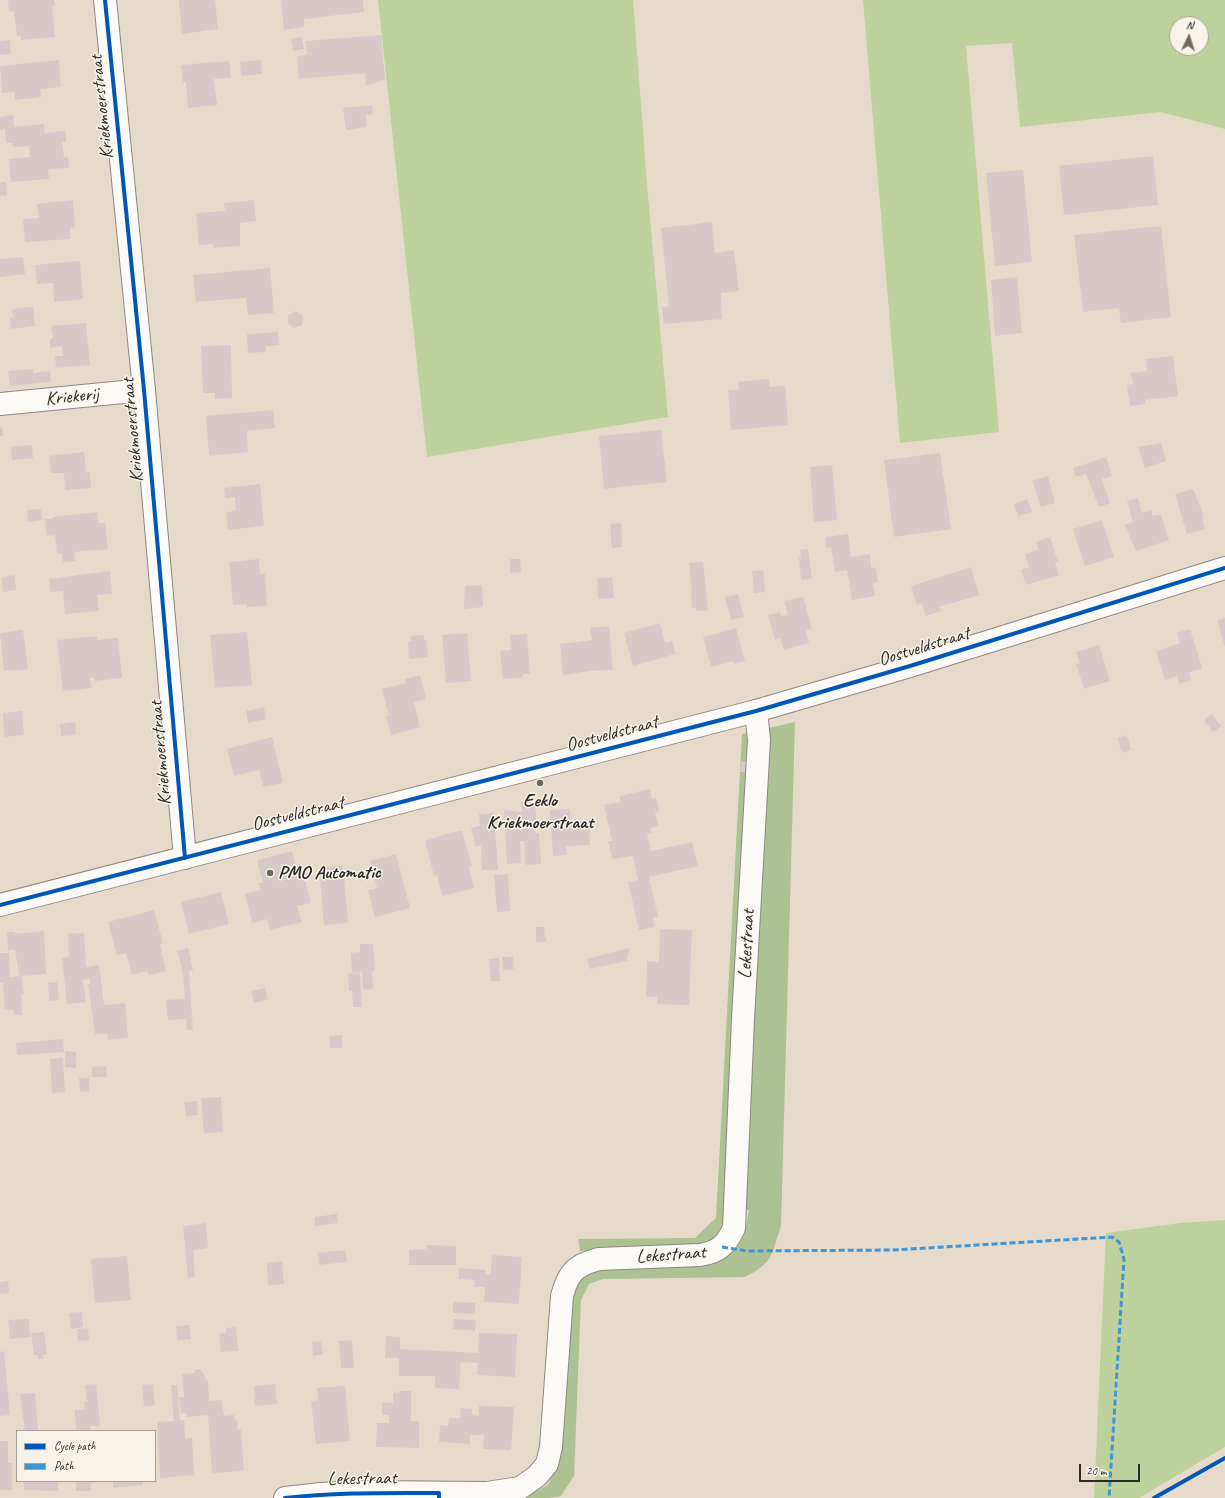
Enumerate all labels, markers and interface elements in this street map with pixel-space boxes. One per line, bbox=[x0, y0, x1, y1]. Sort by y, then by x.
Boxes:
north arrow bbox=[1169, 16, 1209, 56]
text: N bbox=[1186, 18, 1194, 32]
street label: Kriekmoerstraat bbox=[85, 54, 119, 160]
street label: Kriekmoerstraat bbox=[117, 377, 149, 483]
street label: Kriekerij bbox=[44, 383, 100, 411]
street label: Oostveldstraat bbox=[876, 622, 972, 672]
street label: Kriekmoerstraat bbox=[145, 700, 177, 806]
street label: Oostveldstraat bbox=[564, 711, 660, 757]
marker: Eeklo Kriekmoerstraat bbox=[535, 778, 545, 788]
place label: Eeklo Kriekmoerstraat bbox=[487, 790, 593, 834]
street label: Oostveldstraat bbox=[250, 792, 346, 836]
place label: PMO Automatic bbox=[278, 862, 381, 884]
marker: PMO Automatic bbox=[265, 868, 275, 878]
street label: Lekestraat bbox=[734, 909, 760, 979]
street label: Lekestraat bbox=[636, 1241, 706, 1269]
legend bbox=[16, 1430, 156, 1482]
text: Cycle path bbox=[54, 1438, 96, 1454]
scale bar bbox=[1081, 1456, 1142, 1482]
text: Path bbox=[54, 1458, 74, 1474]
text: 20 m bbox=[1086, 1463, 1106, 1479]
street label: Lekestraat bbox=[327, 1467, 397, 1491]

